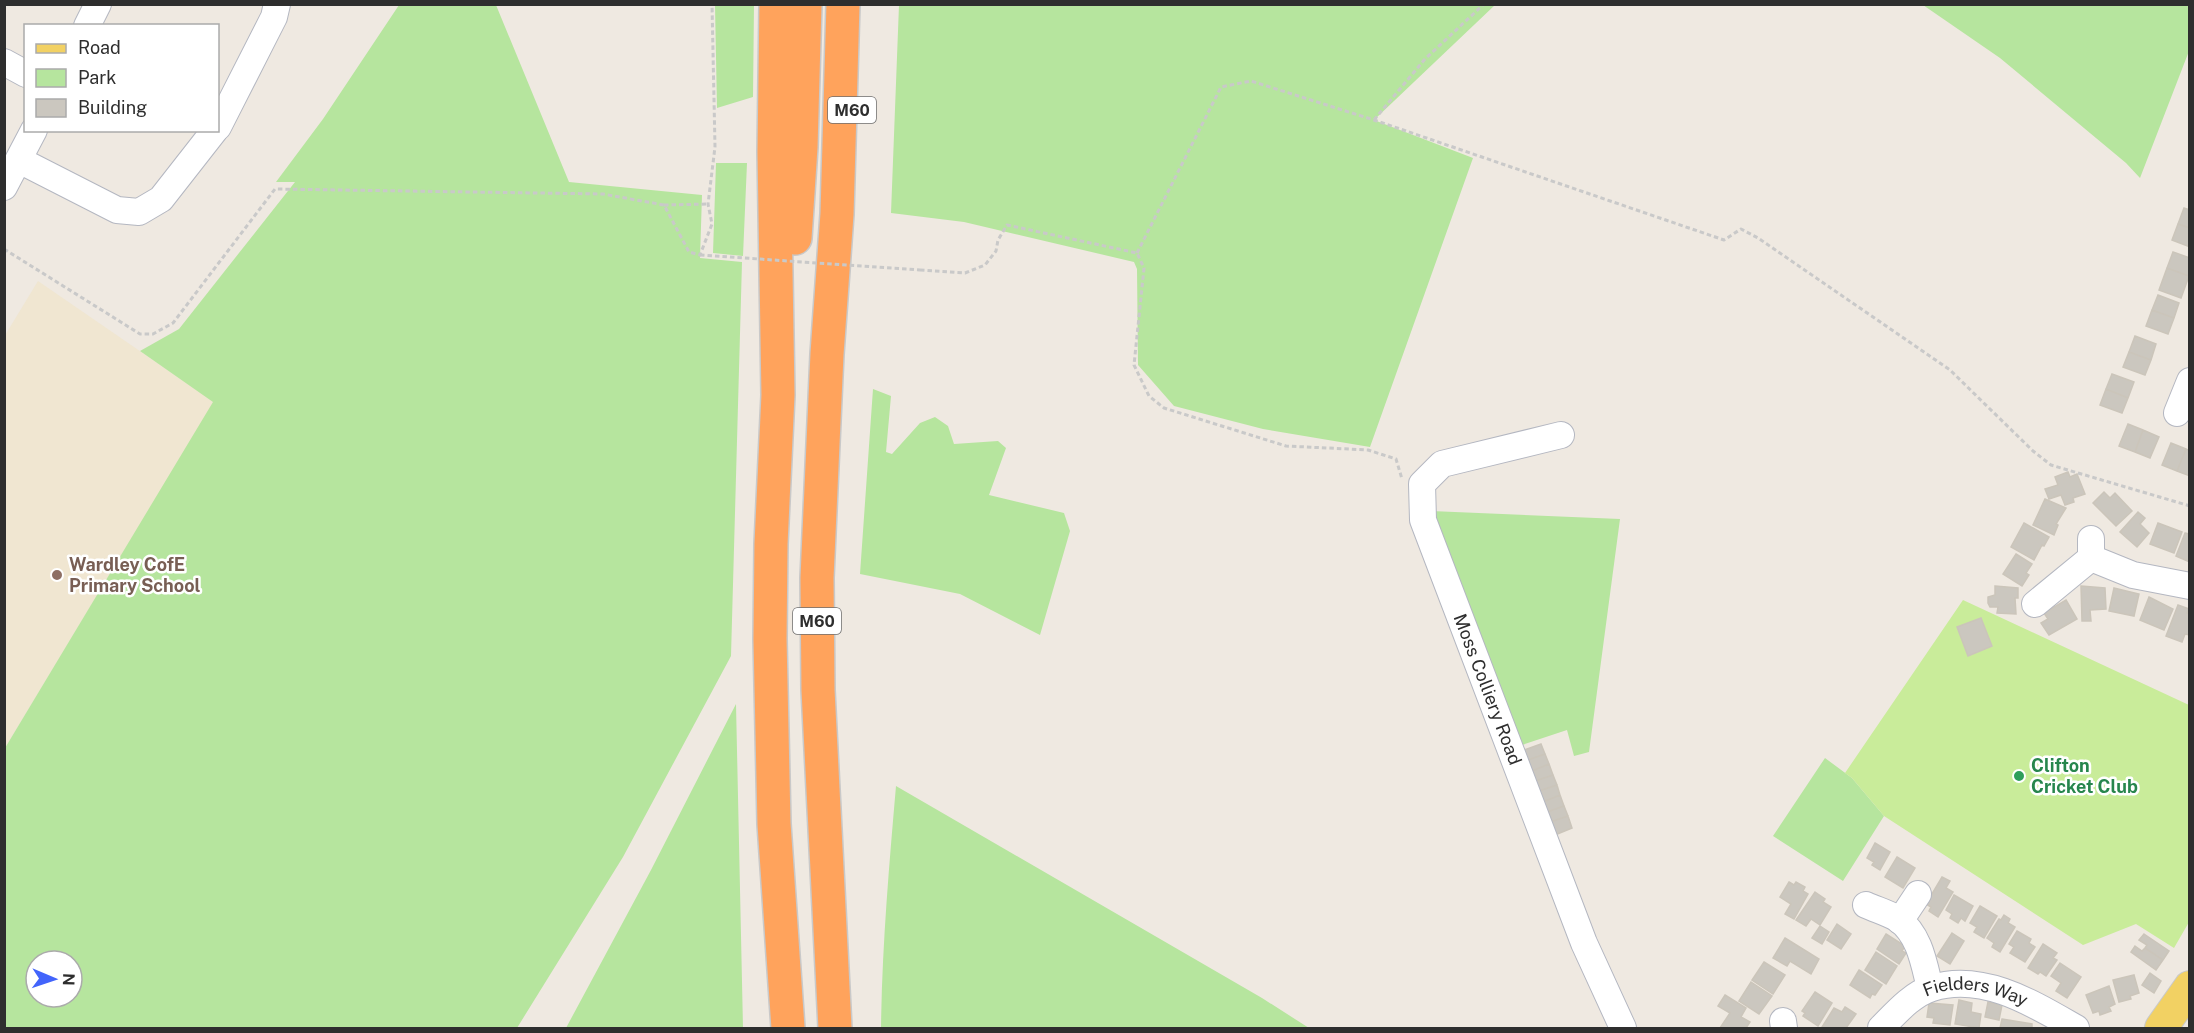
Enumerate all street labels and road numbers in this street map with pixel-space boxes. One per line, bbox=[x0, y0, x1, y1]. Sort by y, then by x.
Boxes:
road number: M60 bbox=[828, 97, 876, 123]
road number: M60 bbox=[793, 608, 841, 634]
street label: Moss Colliery Road bbox=[1450, 611, 1526, 768]
street label: Fielders Way bbox=[1920, 973, 2032, 1010]

